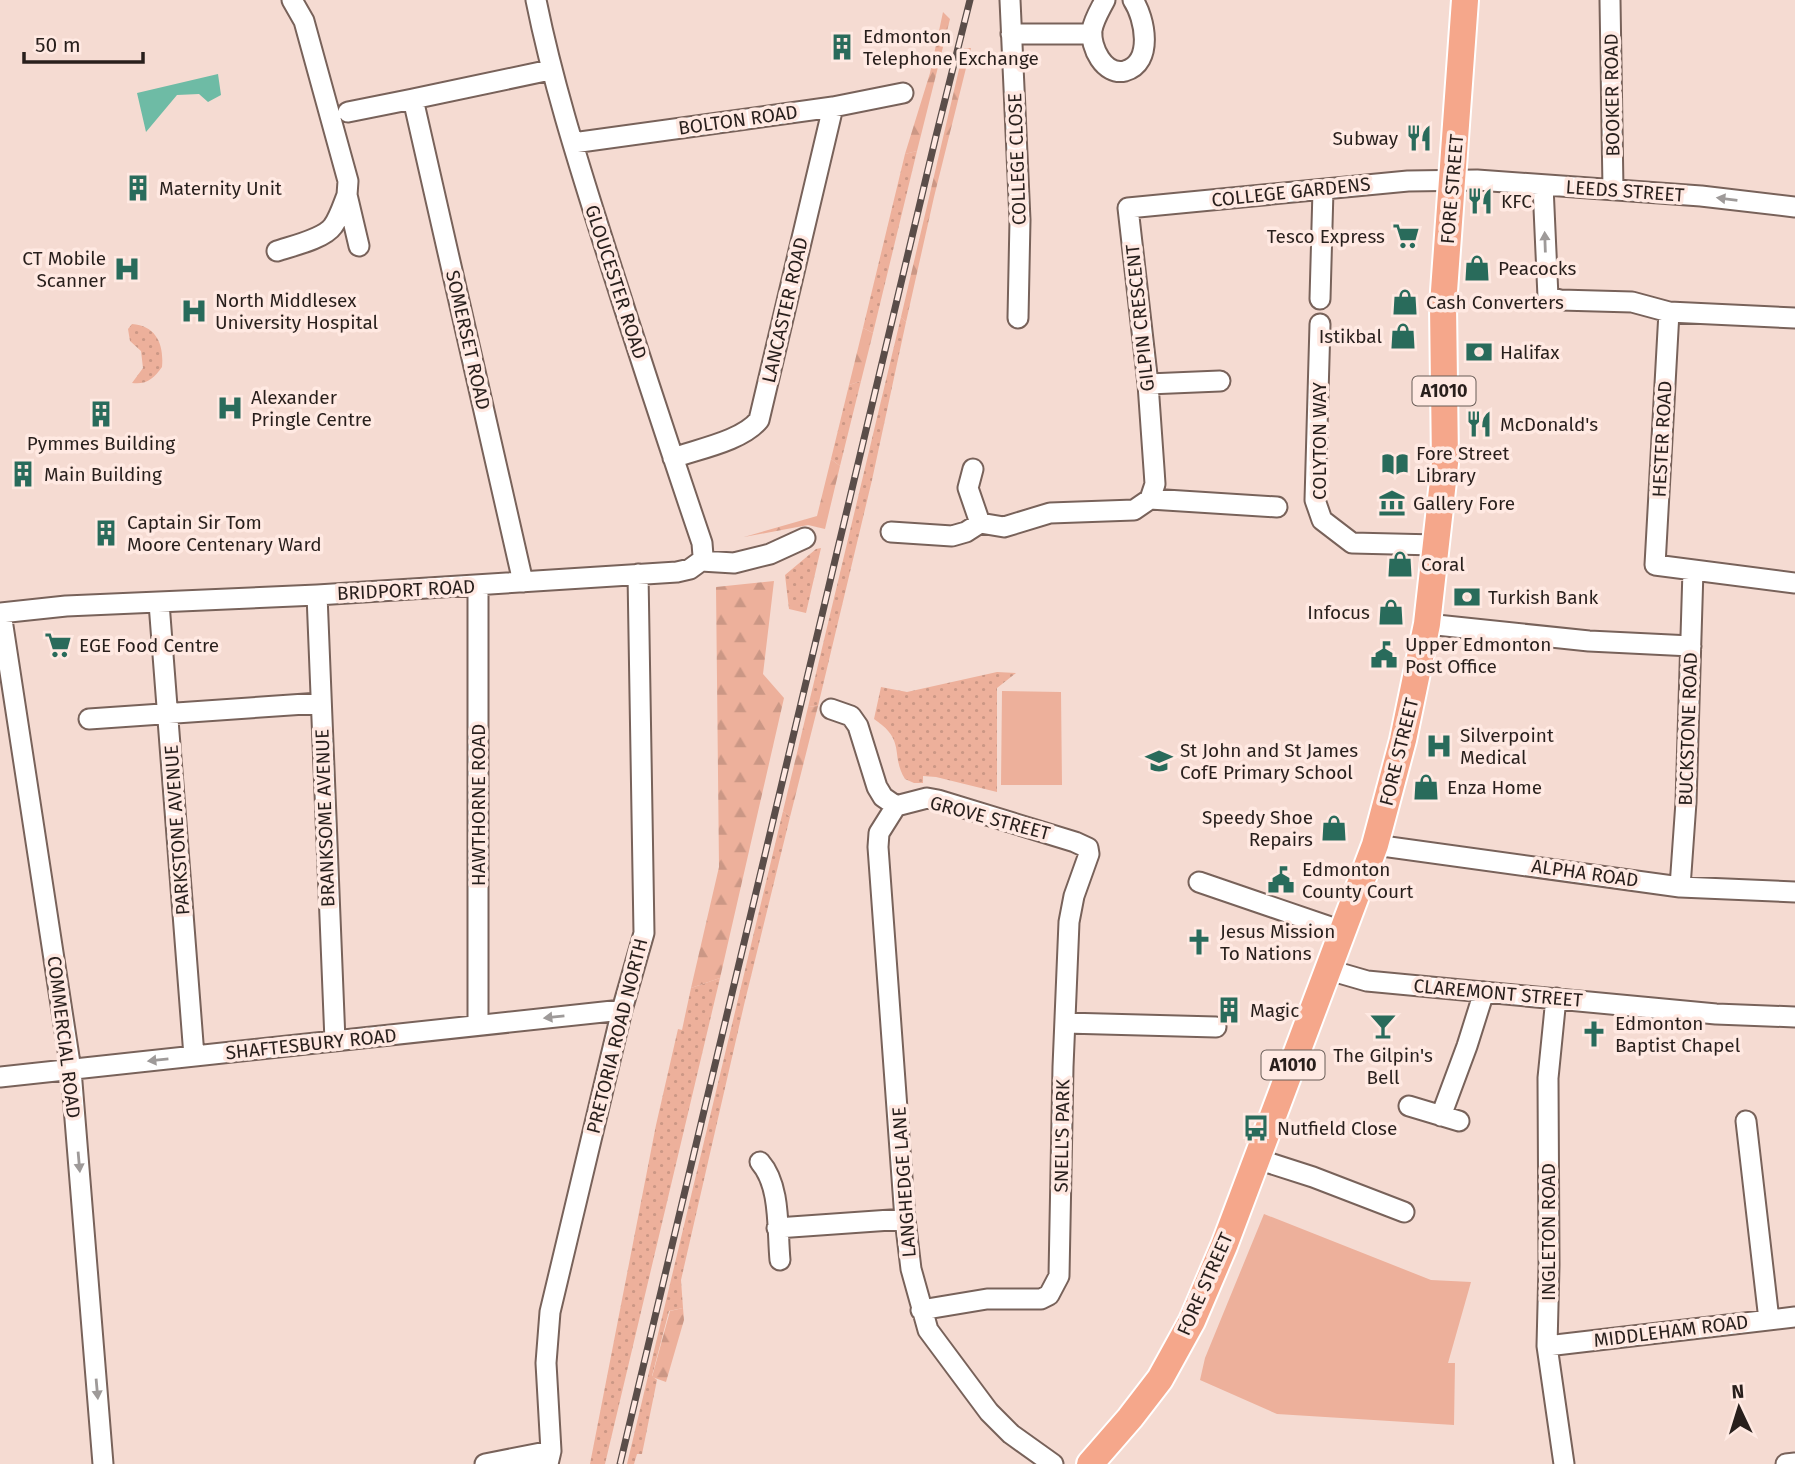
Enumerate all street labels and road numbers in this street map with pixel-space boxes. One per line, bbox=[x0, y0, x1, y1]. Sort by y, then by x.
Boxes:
street label: BOOKER ROAD bbox=[1599, 33, 1625, 157]
street label: COLLEGE CLOSE bbox=[1003, 92, 1031, 226]
street label: BOLTON ROAD bbox=[677, 100, 799, 140]
street label: FORE STREET bbox=[1436, 133, 1468, 245]
street label: COLLEGE GARDENS bbox=[1210, 172, 1372, 212]
street label: LEEDS STREET bbox=[1565, 175, 1685, 207]
street label: GLOUCESTER ROAD bbox=[580, 202, 652, 362]
street label: LANCASTER ROAD bbox=[757, 235, 813, 385]
street label: GILPIN CRESCENT bbox=[1121, 243, 1159, 393]
street label: SOMERSET ROAD bbox=[441, 268, 495, 412]
road number: A1010 bbox=[1412, 376, 1476, 405]
street label: HESTER ROAD bbox=[1647, 380, 1677, 498]
street label: COLYTON WAY bbox=[1308, 381, 1331, 500]
street label: BRIDPORT ROAD bbox=[336, 575, 476, 605]
street label: BUCKSTONE ROAD bbox=[1674, 652, 1702, 806]
street label: FORE STREET bbox=[1375, 696, 1424, 808]
street label: HAWTHORNE ROAD bbox=[467, 724, 490, 886]
street label: BRANKSOME AVENUE bbox=[310, 728, 340, 908]
street label: PARKSTONE AVENUE bbox=[160, 744, 194, 916]
street label: GROVE STREET bbox=[927, 791, 1053, 845]
street label: ALPHA ROAD bbox=[1530, 854, 1640, 892]
street label: PRETORIA ROAD NORTH bbox=[582, 936, 652, 1136]
street label: COMMERCIAL ROAD bbox=[43, 955, 85, 1119]
street label: CLAREMONT STREET bbox=[1413, 974, 1584, 1012]
street label: SHAFTESBURY ROAD bbox=[224, 1024, 398, 1064]
road number: A1010 bbox=[1262, 1050, 1324, 1080]
street label: SNELL'S PARK bbox=[1050, 1078, 1075, 1193]
street label: LANGHEDGE LANE bbox=[887, 1106, 921, 1258]
street label: INGLETON ROAD bbox=[1537, 1163, 1560, 1301]
street label: FORE STREET bbox=[1172, 1229, 1238, 1339]
street label: MIDDLEHAM ROAD bbox=[1592, 1310, 1750, 1352]

